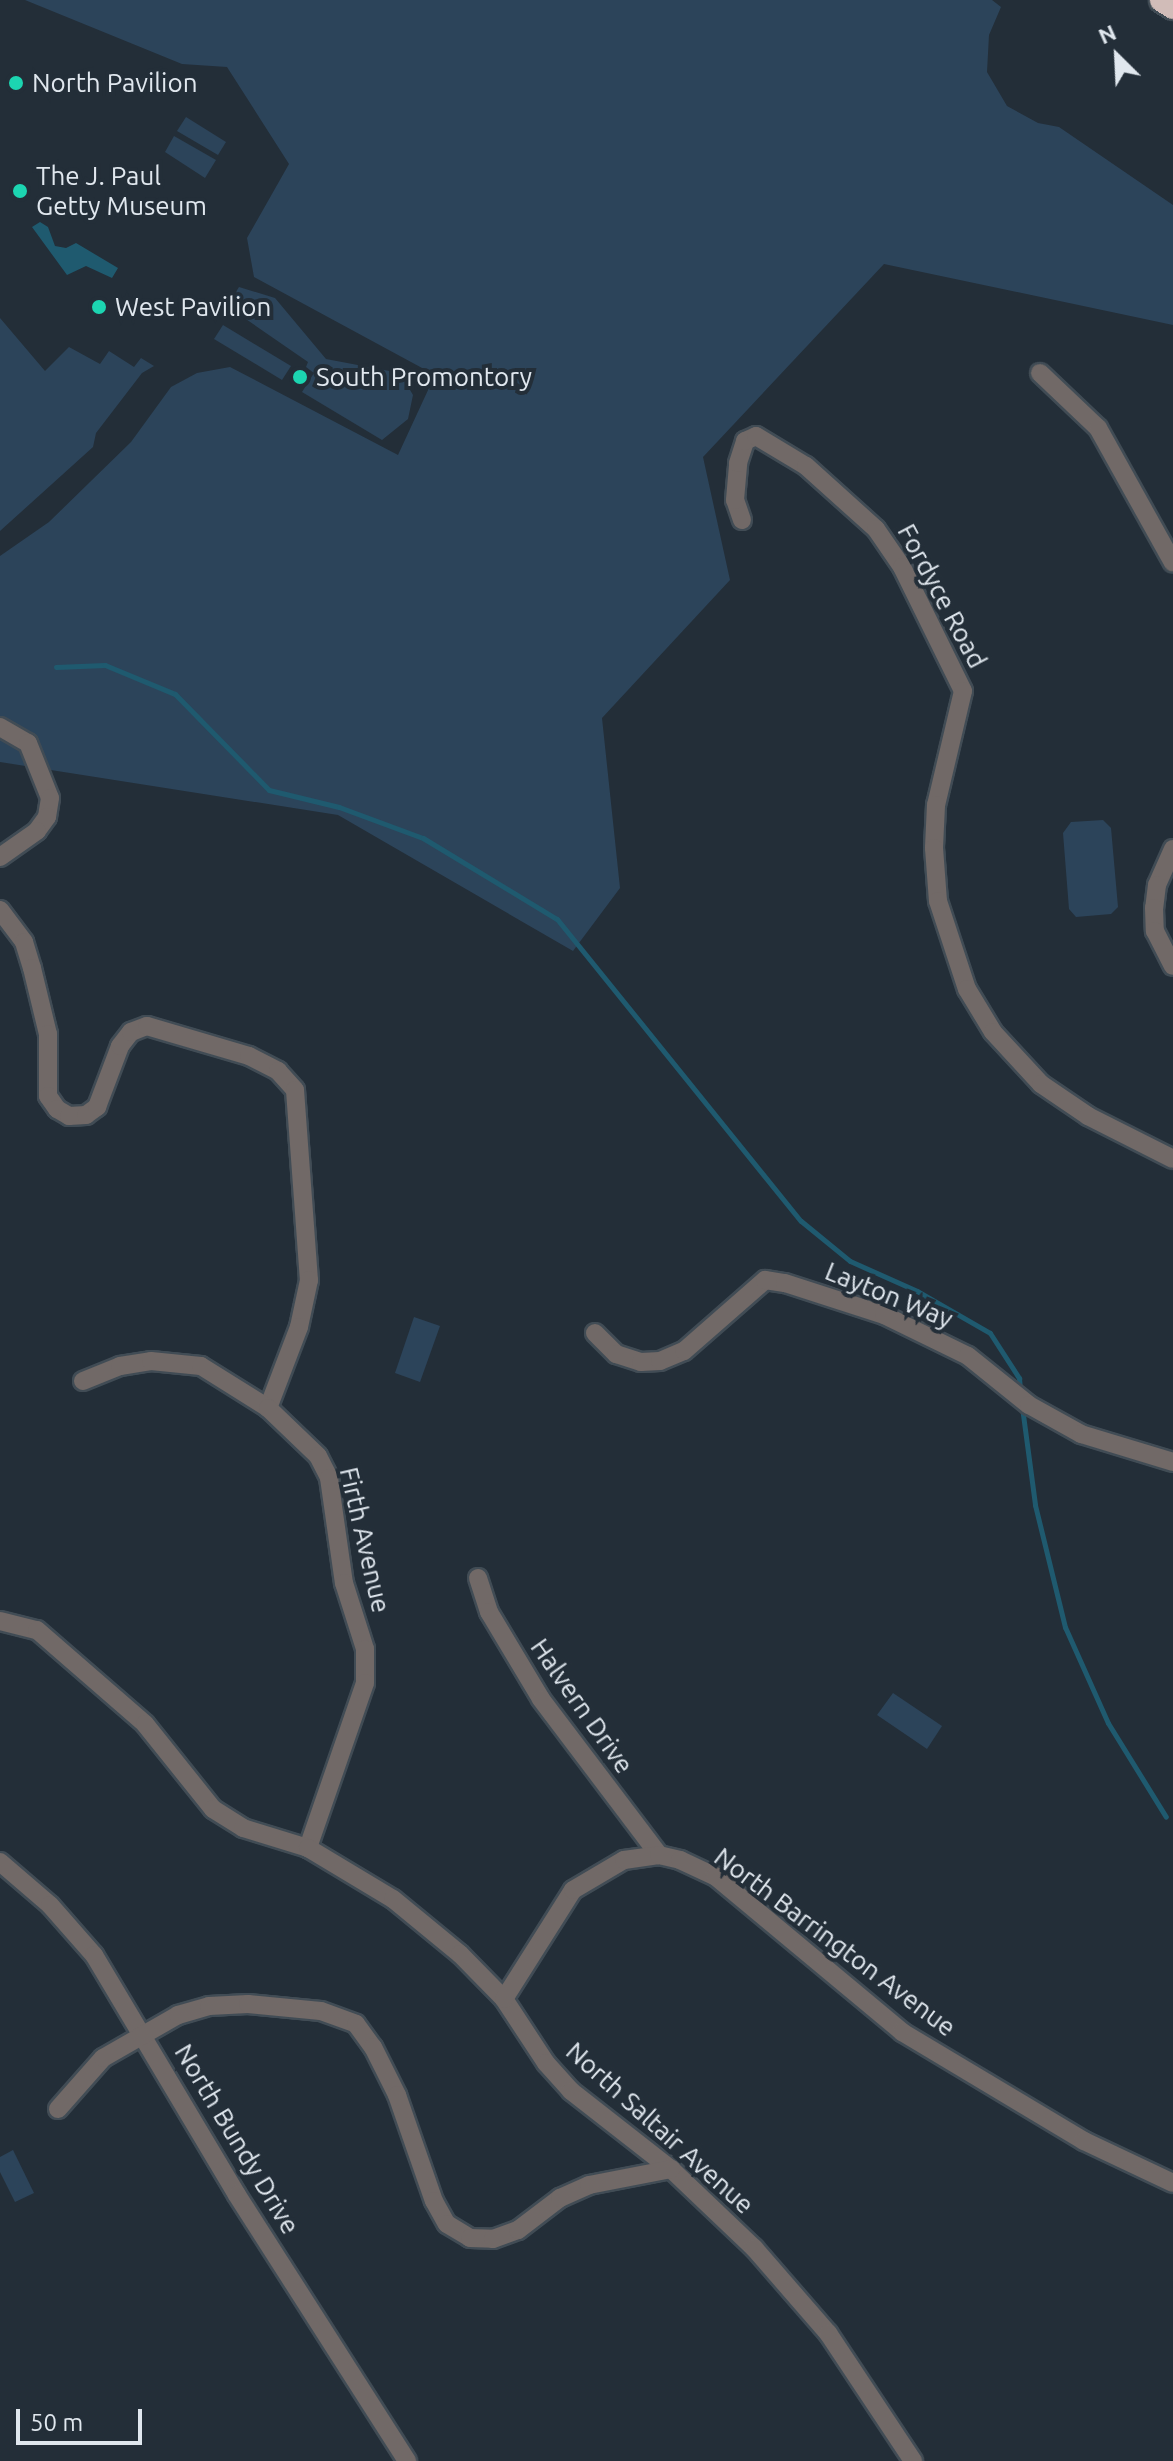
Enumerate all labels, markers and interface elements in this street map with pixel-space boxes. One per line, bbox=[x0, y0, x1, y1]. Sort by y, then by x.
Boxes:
north arrow bbox=[1077, 16, 1157, 96]
text: N bbox=[1094, 19, 1120, 48]
place label: North Pavilion bbox=[32, 67, 197, 99]
marker: North Pavilion bbox=[7, 74, 25, 92]
place label: The J. Paul Getty Museum bbox=[36, 160, 207, 222]
marker: The J. Paul Getty Museum bbox=[11, 182, 29, 200]
place label: West Pavilion bbox=[115, 291, 271, 323]
marker: West Pavilion bbox=[90, 298, 108, 316]
place label: South Promontory bbox=[316, 361, 532, 393]
marker: South Promontory bbox=[291, 368, 309, 386]
street label: Fordyce Road bbox=[891, 519, 993, 673]
street label: Layton Way bbox=[821, 1255, 957, 1335]
street label: Firth Avenue bbox=[333, 1464, 397, 1616]
street label: Halvern Drive bbox=[524, 1633, 640, 1779]
street label: North Barrington Avenue bbox=[708, 1841, 962, 2043]
street label: North Saltair Avenue bbox=[560, 2036, 760, 2220]
street label: North Bundy Drive bbox=[168, 2038, 306, 2240]
scale bar bbox=[20, 2393, 146, 2443]
text: 50 m bbox=[30, 2409, 83, 2436]

